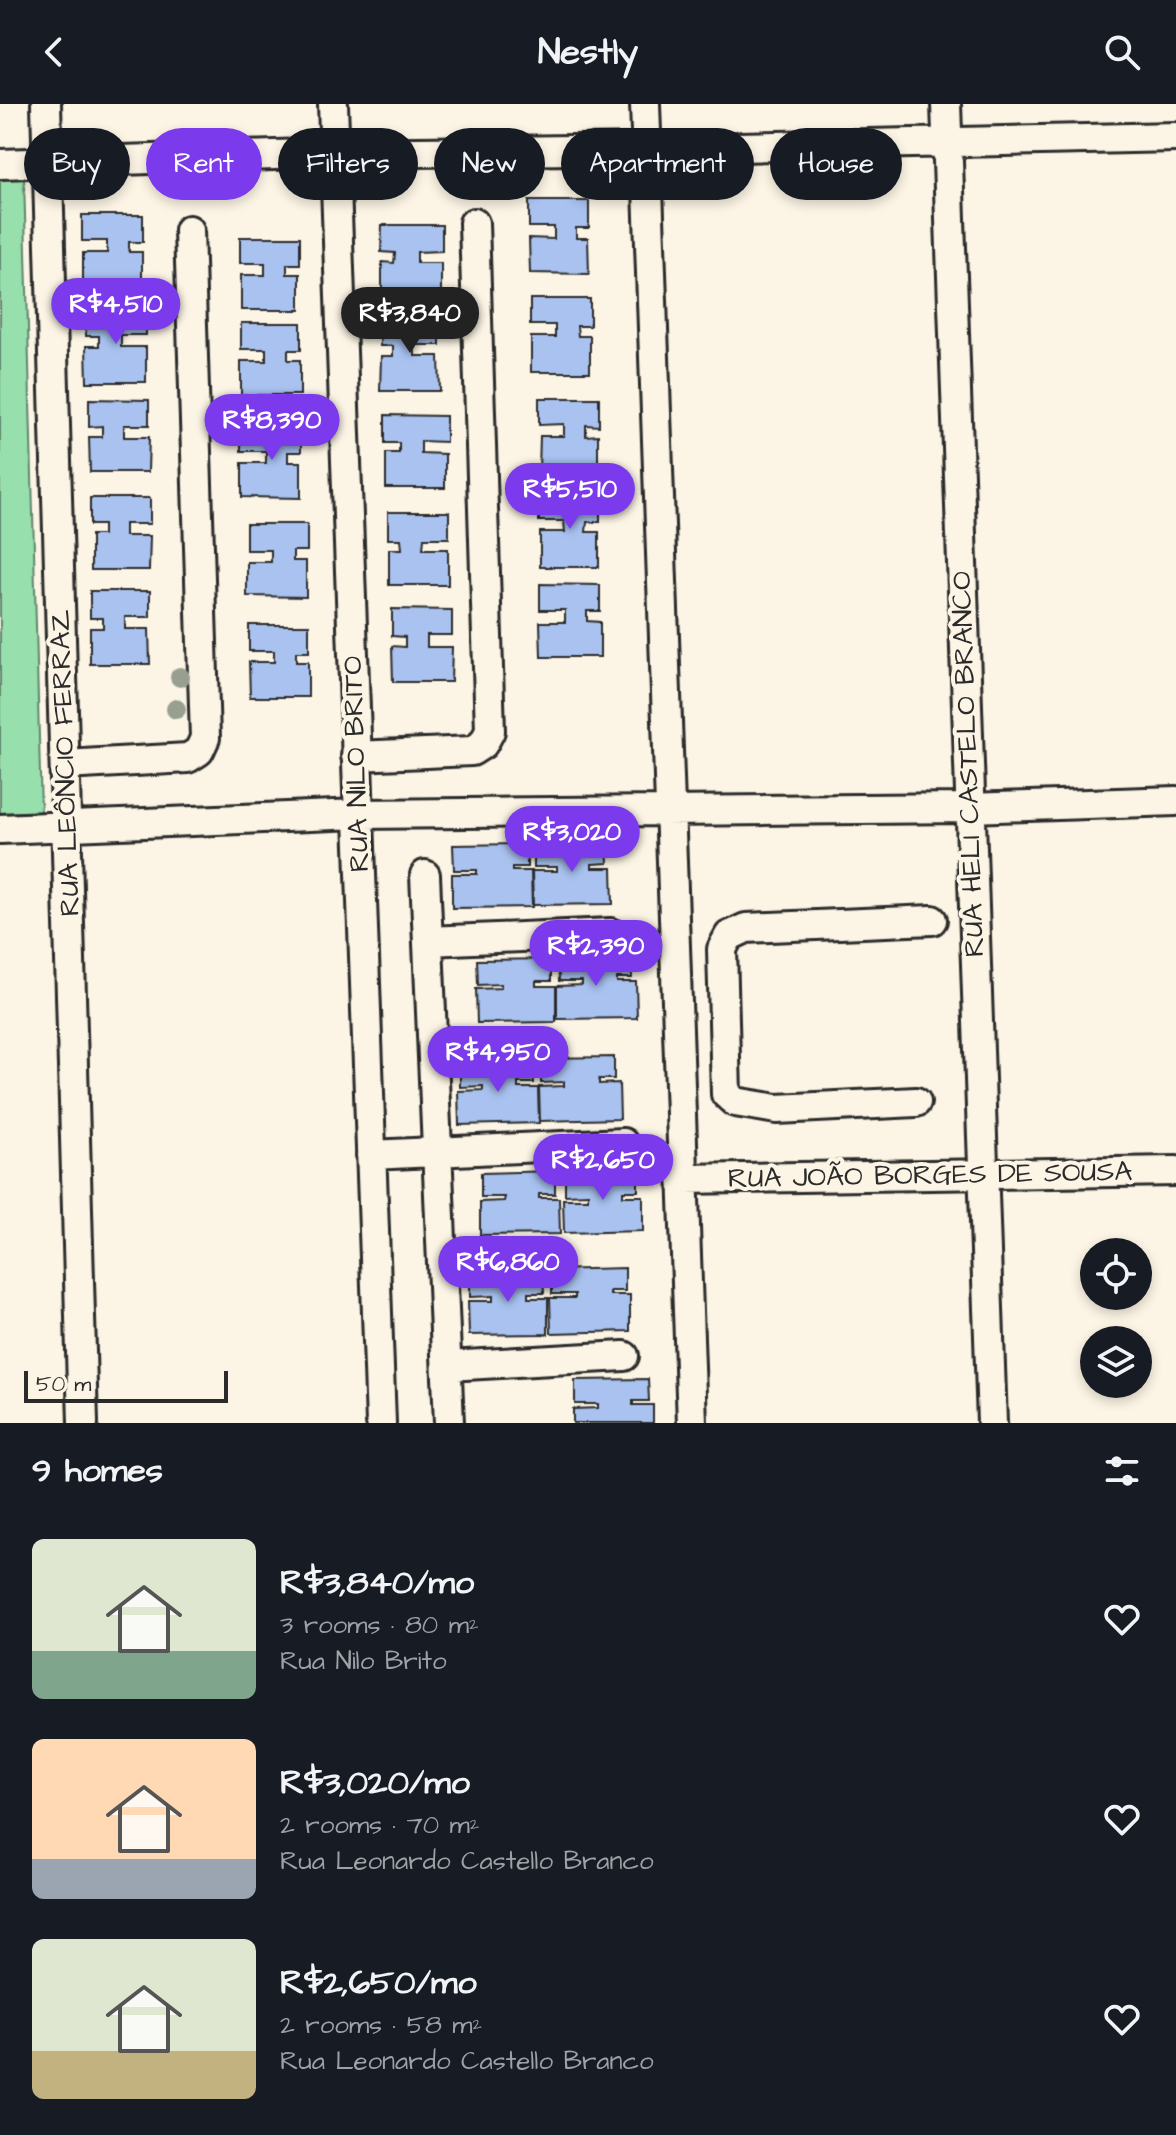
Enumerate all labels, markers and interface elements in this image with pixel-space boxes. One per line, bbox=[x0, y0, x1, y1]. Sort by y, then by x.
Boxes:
text: Nestly bbox=[538, 27, 638, 78]
icon: back bbox=[32, 30, 76, 74]
icon: search bbox=[1100, 30, 1144, 74]
chip: Buy bbox=[24, 128, 130, 200]
chip: Rent bbox=[146, 128, 262, 200]
chip: Filters bbox=[278, 128, 418, 200]
chip: New bbox=[434, 128, 545, 200]
chip: Apartment bbox=[561, 128, 754, 200]
chip: House bbox=[770, 128, 902, 200]
pin: R$4,510 bbox=[42, 278, 190, 346]
text: R$4,510 bbox=[69, 286, 163, 322]
pin: R$3,840 bbox=[336, 287, 484, 355]
text: R$3,840 bbox=[359, 295, 461, 331]
pin: R$8,390 bbox=[198, 394, 346, 462]
text: R$8,390 bbox=[223, 402, 321, 438]
pin: R$5,510 bbox=[496, 463, 644, 531]
text: R$5,510 bbox=[523, 471, 617, 507]
street label: RUA HELI CASTELO BRANCO bbox=[942, 570, 994, 958]
street label: RUA LEÔNCIO FERRAZ bbox=[40, 609, 90, 917]
street label: RUA NILO BRITO bbox=[333, 655, 379, 873]
pin: R$3,020 bbox=[498, 806, 646, 874]
text: R$3,020 bbox=[523, 814, 621, 850]
pin: R$2,390 bbox=[522, 920, 670, 988]
text: R$2,390 bbox=[548, 928, 644, 964]
pin: R$4,950 bbox=[424, 1026, 572, 1094]
text: R$4,950 bbox=[446, 1034, 550, 1070]
pin: R$2,650 bbox=[529, 1134, 677, 1202]
text: R$2,650 bbox=[551, 1142, 655, 1178]
street label: RUA JOÃO BORGES DE SOUSA bbox=[727, 1152, 1133, 1198]
pin: R$6,860 bbox=[434, 1236, 582, 1304]
map controls bbox=[1080, 1238, 1152, 1398]
button: locate bbox=[1080, 1238, 1152, 1310]
text: R$6,860 bbox=[456, 1244, 560, 1280]
button: layers bbox=[1080, 1326, 1152, 1398]
scale bar bbox=[24, 1367, 228, 1403]
text: 50 m bbox=[36, 1369, 91, 1400]
text: 9 homes bbox=[32, 1447, 163, 1495]
icon: filters bbox=[1100, 1449, 1144, 1493]
text: R$3,840/mo bbox=[280, 1559, 474, 1607]
icon: home bbox=[96, 1571, 192, 1667]
icon: heart bbox=[1100, 1597, 1144, 1641]
text: 3 rooms · 80 m² bbox=[280, 1607, 479, 1643]
text: Rua Nilo Brito bbox=[280, 1643, 447, 1679]
text: R$3,020/mo bbox=[280, 1759, 470, 1807]
icon: home bbox=[96, 1771, 192, 1867]
icon: heart bbox=[1100, 1797, 1144, 1841]
text: 2 rooms · 70 m² bbox=[280, 1807, 479, 1843]
text: Rua Leonardo Castello Branco bbox=[280, 1843, 654, 1879]
text: R$2,650/mo bbox=[280, 1959, 477, 2007]
icon: home bbox=[96, 1971, 192, 2067]
icon: heart bbox=[1100, 1997, 1144, 2041]
text: 2 rooms · 58 m² bbox=[280, 2007, 482, 2043]
text: Rua Leonardo Castello Branco bbox=[280, 2043, 654, 2079]

